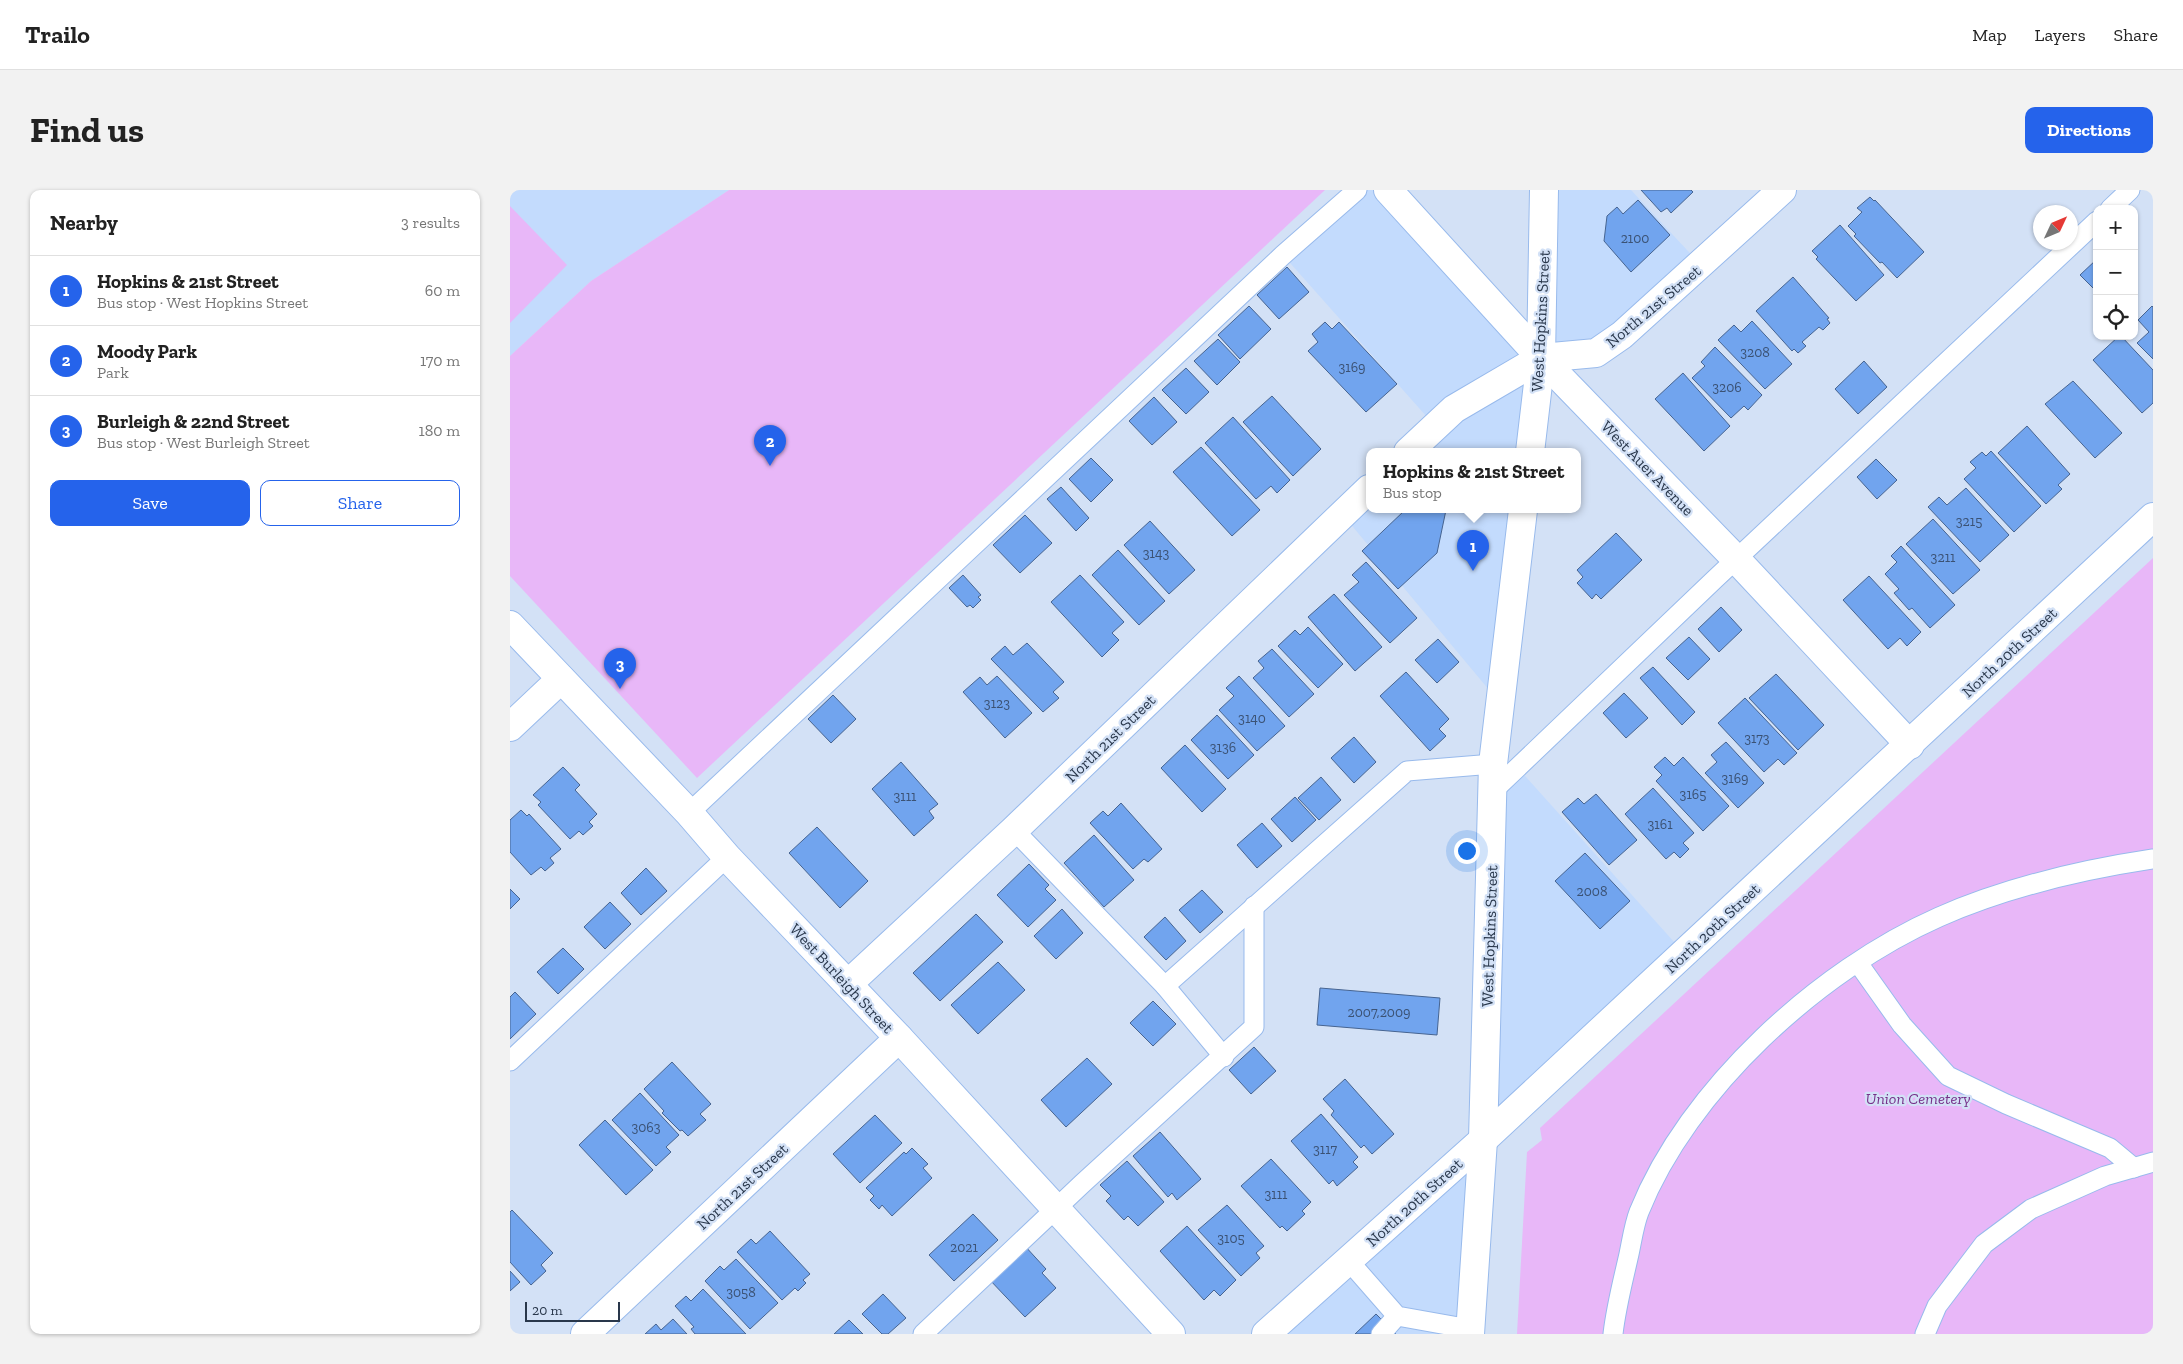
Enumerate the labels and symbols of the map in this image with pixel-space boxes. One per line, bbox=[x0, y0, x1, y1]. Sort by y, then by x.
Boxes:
north arrow bbox=[2033, 205, 2078, 250]
house number: 2100 bbox=[1621, 230, 1649, 247]
street label: West Hopkins Street bbox=[1527, 250, 1554, 392]
street label: North 21st Street bbox=[1602, 261, 1705, 352]
house number: 3208 bbox=[1740, 344, 1770, 361]
house number: 3169 bbox=[1338, 359, 1366, 376]
house number: 3206 bbox=[1712, 379, 1742, 396]
street label: West Auer Avenue bbox=[1597, 417, 1698, 520]
pin: 2 bbox=[754, 425, 786, 466]
house number: 3215 bbox=[1956, 513, 1982, 530]
pin: 1 bbox=[1457, 530, 1489, 571]
house number: 3143 bbox=[1143, 545, 1169, 562]
house number: 3211 bbox=[1931, 549, 1956, 566]
street label: North 20th Street bbox=[1958, 604, 2061, 701]
pin: 3 bbox=[604, 648, 636, 689]
street label: North 21st Street bbox=[1061, 691, 1159, 786]
house number: 3123 bbox=[984, 695, 1010, 712]
house number: 3140 bbox=[1238, 710, 1266, 727]
house number: 3173 bbox=[1744, 730, 1770, 747]
house number: 3136 bbox=[1210, 739, 1236, 756]
house number: 3169 bbox=[1721, 770, 1749, 787]
house number: 3165 bbox=[1680, 786, 1706, 803]
house number: 3111 bbox=[893, 788, 917, 805]
house number: 3161 bbox=[1647, 816, 1673, 833]
your location bbox=[1454, 838, 1480, 864]
street label: West Hopkins Street bbox=[1478, 865, 1501, 1007]
street label: North 20th Street bbox=[1661, 880, 1764, 977]
house number: 2008 bbox=[1577, 883, 1607, 900]
street label: West Burleigh Street bbox=[786, 920, 897, 1037]
house number: 2007,2009 bbox=[1348, 1004, 1410, 1021]
park label: Union Cemetery bbox=[1866, 1089, 1971, 1108]
house number: 3063 bbox=[631, 1119, 661, 1136]
street label: North 21st Street bbox=[693, 1139, 792, 1234]
house number: 3117 bbox=[1313, 1141, 1337, 1158]
street label: North 20th Street bbox=[1362, 1154, 1466, 1250]
house number: 3111 bbox=[1264, 1186, 1288, 1203]
house number: 3105 bbox=[1217, 1230, 1245, 1247]
house number: 2021 bbox=[950, 1239, 979, 1256]
house number: 3058 bbox=[726, 1284, 756, 1301]
scale bar bbox=[525, 1299, 620, 1322]

